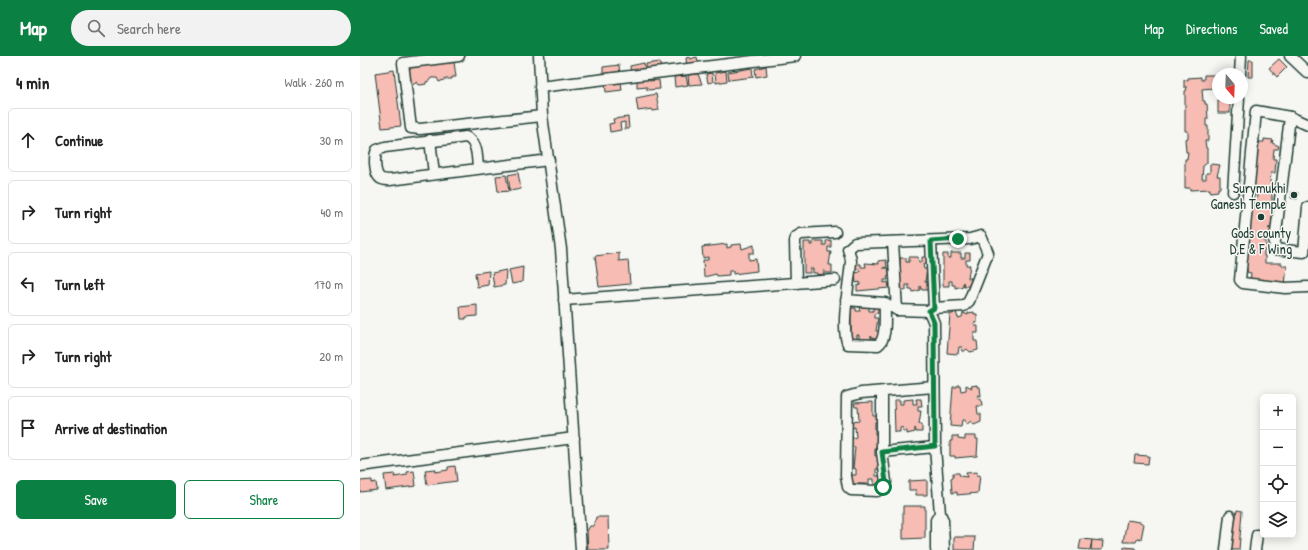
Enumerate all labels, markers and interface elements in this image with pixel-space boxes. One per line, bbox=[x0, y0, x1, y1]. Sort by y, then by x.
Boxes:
search box bbox=[71, 10, 351, 46]
text: Map bbox=[20, 15, 47, 41]
icon: search bbox=[85, 17, 107, 39]
text: Search here bbox=[117, 18, 181, 39]
text: Map bbox=[1144, 19, 1164, 38]
text: Directions bbox=[1186, 19, 1237, 38]
text: Saved bbox=[1259, 19, 1288, 38]
north arrow bbox=[1212, 68, 1248, 104]
text: 4 min bbox=[16, 71, 49, 94]
text: Walk · 260 m bbox=[285, 73, 344, 91]
icon: ahead bbox=[17, 129, 39, 151]
text: Continue bbox=[55, 130, 103, 151]
text: 30 m bbox=[320, 131, 343, 149]
place label: Surymukhi Ganesh Temple bbox=[1210, 178, 1286, 214]
marker: Surymukhi Ganesh Temple bbox=[1289, 190, 1299, 200]
icon: right bbox=[17, 201, 39, 223]
text: Turn right bbox=[55, 202, 111, 223]
text: 40 m bbox=[320, 203, 343, 221]
marker: Gods county D,E & F Wing bbox=[1256, 212, 1266, 222]
place label: Gods county D,E & F Wing bbox=[1230, 223, 1292, 259]
route end bbox=[949, 230, 967, 248]
icon: left bbox=[17, 273, 39, 295]
text: Turn left bbox=[55, 274, 105, 295]
text: 170 m bbox=[314, 275, 343, 293]
icon: right bbox=[17, 345, 39, 367]
text: Turn right bbox=[55, 346, 111, 367]
text: 20 m bbox=[319, 347, 343, 365]
map controls bbox=[1260, 394, 1296, 538]
button: + bbox=[1260, 394, 1296, 430]
icon: arrive bbox=[17, 417, 39, 439]
text: Arrive at destination bbox=[55, 418, 167, 439]
button: − bbox=[1260, 430, 1296, 466]
button: locate bbox=[1260, 466, 1296, 502]
route start bbox=[874, 478, 892, 496]
button: Save bbox=[16, 480, 176, 519]
button: Share bbox=[184, 480, 344, 519]
button: layers bbox=[1260, 502, 1296, 538]

